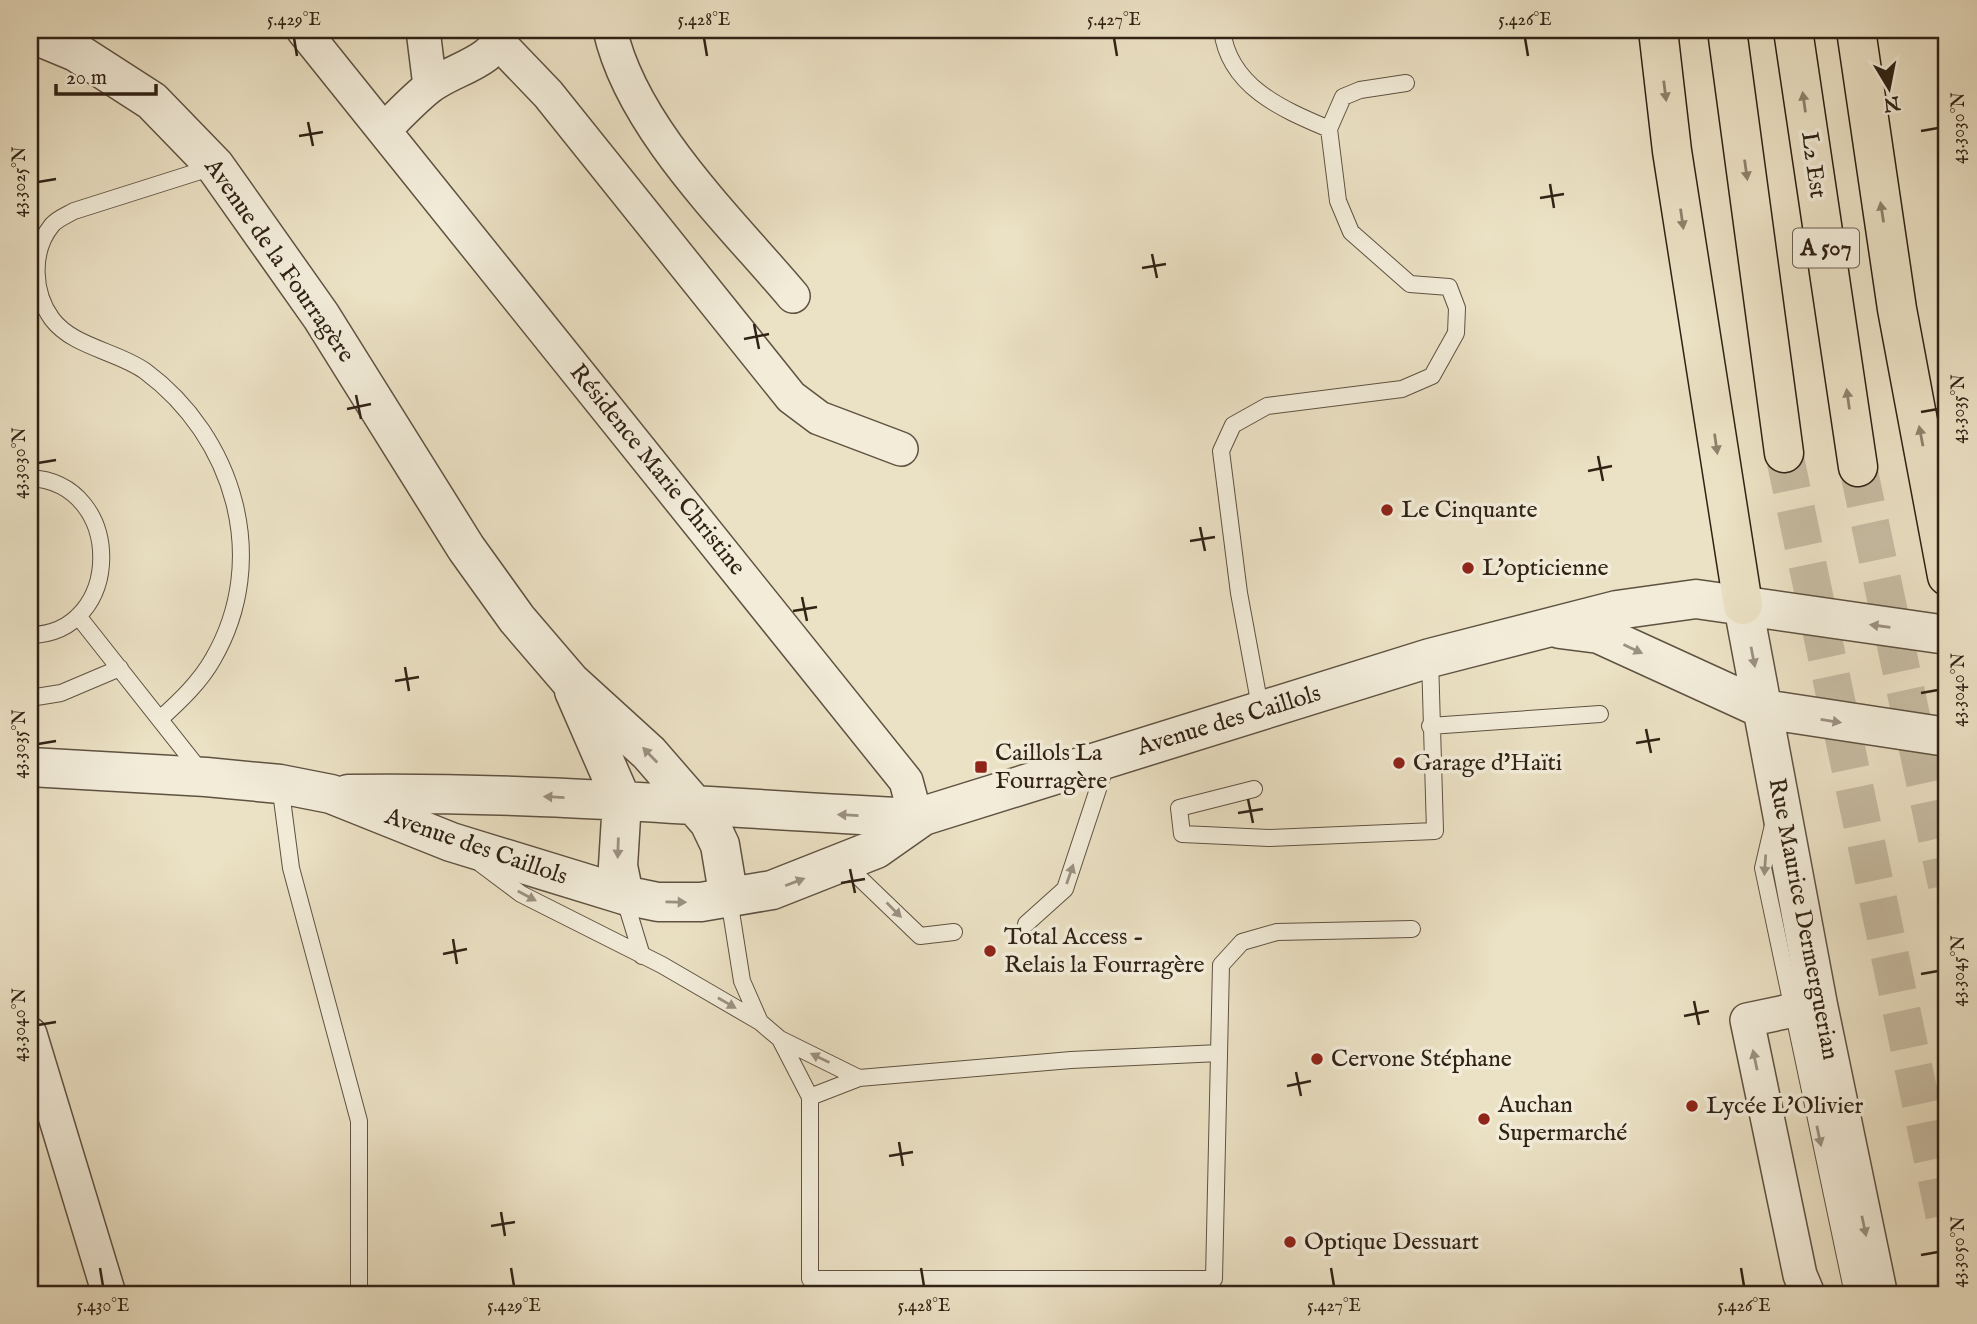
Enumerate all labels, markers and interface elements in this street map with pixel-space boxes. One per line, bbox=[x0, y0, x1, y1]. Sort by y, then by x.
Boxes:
text: 5.429°E bbox=[267, 9, 321, 32]
text: 5.428°E bbox=[677, 9, 731, 32]
text: 5.427°E bbox=[1087, 9, 1141, 32]
text: 5.426°E bbox=[1498, 9, 1552, 32]
scale bar bbox=[56, 52, 156, 96]
north arrow bbox=[1854, 52, 1924, 122]
text: 20 m bbox=[66, 65, 107, 92]
one-way arrow bbox=[1660, 80, 1671, 102]
text: N bbox=[1881, 89, 1903, 116]
one-way arrow bbox=[1798, 91, 1809, 113]
text: 43.3030°N bbox=[1948, 92, 1971, 164]
street label: L2 Est bbox=[1793, 130, 1833, 200]
text: 43.3025°N bbox=[9, 146, 32, 218]
street label: Avenue de la Fourragère bbox=[196, 152, 361, 369]
one-way arrow bbox=[1741, 159, 1752, 181]
one-way arrow bbox=[1876, 201, 1887, 223]
one-way arrow bbox=[1677, 208, 1688, 230]
road number: A 507 bbox=[1793, 229, 1859, 268]
street label: Résidence Marie Christine bbox=[562, 358, 752, 582]
text: 43.3035°N bbox=[1948, 374, 1971, 444]
one-way arrow bbox=[1842, 388, 1853, 410]
one-way arrow bbox=[1915, 425, 1926, 447]
text: 43.3030°N bbox=[9, 427, 32, 499]
one-way arrow bbox=[1711, 433, 1722, 455]
place label: Le Cinquante bbox=[1401, 495, 1537, 526]
marker: Le Cinquante bbox=[1379, 502, 1395, 518]
place label: L'opticienne bbox=[1482, 553, 1609, 584]
marker: L'opticienne bbox=[1460, 560, 1476, 576]
one-way arrow bbox=[1868, 621, 1890, 632]
one-way arrow bbox=[1623, 644, 1643, 655]
one-way arrow bbox=[1748, 646, 1759, 668]
text: 43.3040°N bbox=[1948, 653, 1971, 727]
street label: Avenue des Caillols bbox=[1132, 678, 1325, 764]
text: 43.3035°N bbox=[9, 709, 32, 779]
one-way arrow bbox=[1820, 716, 1842, 727]
place label: Caillols La Fourragère bbox=[995, 738, 1107, 797]
one-way arrow bbox=[643, 747, 659, 764]
place label: Garage d'Haïti bbox=[1413, 748, 1562, 779]
marker: Garage d'Haïti bbox=[1391, 755, 1407, 771]
marker: Caillols La Fourragère bbox=[973, 759, 989, 775]
street label: Rue Maurice Dermerguerian bbox=[1760, 776, 1846, 1063]
one-way arrow bbox=[543, 791, 565, 802]
street label: Avenue des Caillols bbox=[380, 801, 571, 893]
one-way arrow bbox=[836, 809, 858, 820]
one-way arrow bbox=[613, 837, 624, 859]
one-way arrow bbox=[1760, 854, 1771, 876]
one-way arrow bbox=[1065, 863, 1076, 884]
one-way arrow bbox=[785, 876, 806, 887]
one-way arrow bbox=[517, 889, 537, 901]
one-way arrow bbox=[665, 896, 687, 908]
one-way arrow bbox=[886, 902, 902, 918]
place label: Total Access - Relais la Fourragère bbox=[1004, 922, 1205, 981]
text: 43.3045°N bbox=[1948, 935, 1971, 1007]
marker: Total Access - Relais la Fourragère bbox=[982, 943, 998, 959]
text: 43.3040°N bbox=[9, 988, 32, 1062]
one-way arrow bbox=[718, 997, 737, 1009]
place label: Cervone Stéphane bbox=[1331, 1044, 1512, 1075]
one-way arrow bbox=[1750, 1049, 1761, 1071]
marker: Cervone Stéphane bbox=[1309, 1051, 1325, 1067]
one-way arrow bbox=[810, 1053, 830, 1064]
place label: Auchan Supermarché bbox=[1497, 1090, 1627, 1149]
place label: Lycée L'Olivier bbox=[1706, 1091, 1863, 1122]
marker: Lycée L'Olivier bbox=[1684, 1098, 1700, 1114]
marker: Auchan Supermarché bbox=[1476, 1111, 1492, 1127]
one-way arrow bbox=[1814, 1125, 1825, 1147]
one-way arrow bbox=[1859, 1215, 1870, 1237]
text: 43.3050°N bbox=[1948, 1216, 1971, 1288]
place label: Optique Dessuart bbox=[1304, 1227, 1479, 1258]
marker: Optique Dessuart bbox=[1282, 1234, 1298, 1250]
text: 5.430°E bbox=[76, 1295, 130, 1318]
text: 5.429°E bbox=[487, 1295, 541, 1318]
text: 5.428°E bbox=[897, 1295, 951, 1318]
text: 5.427°E bbox=[1307, 1295, 1361, 1318]
text: 5.426°E bbox=[1717, 1295, 1771, 1318]

